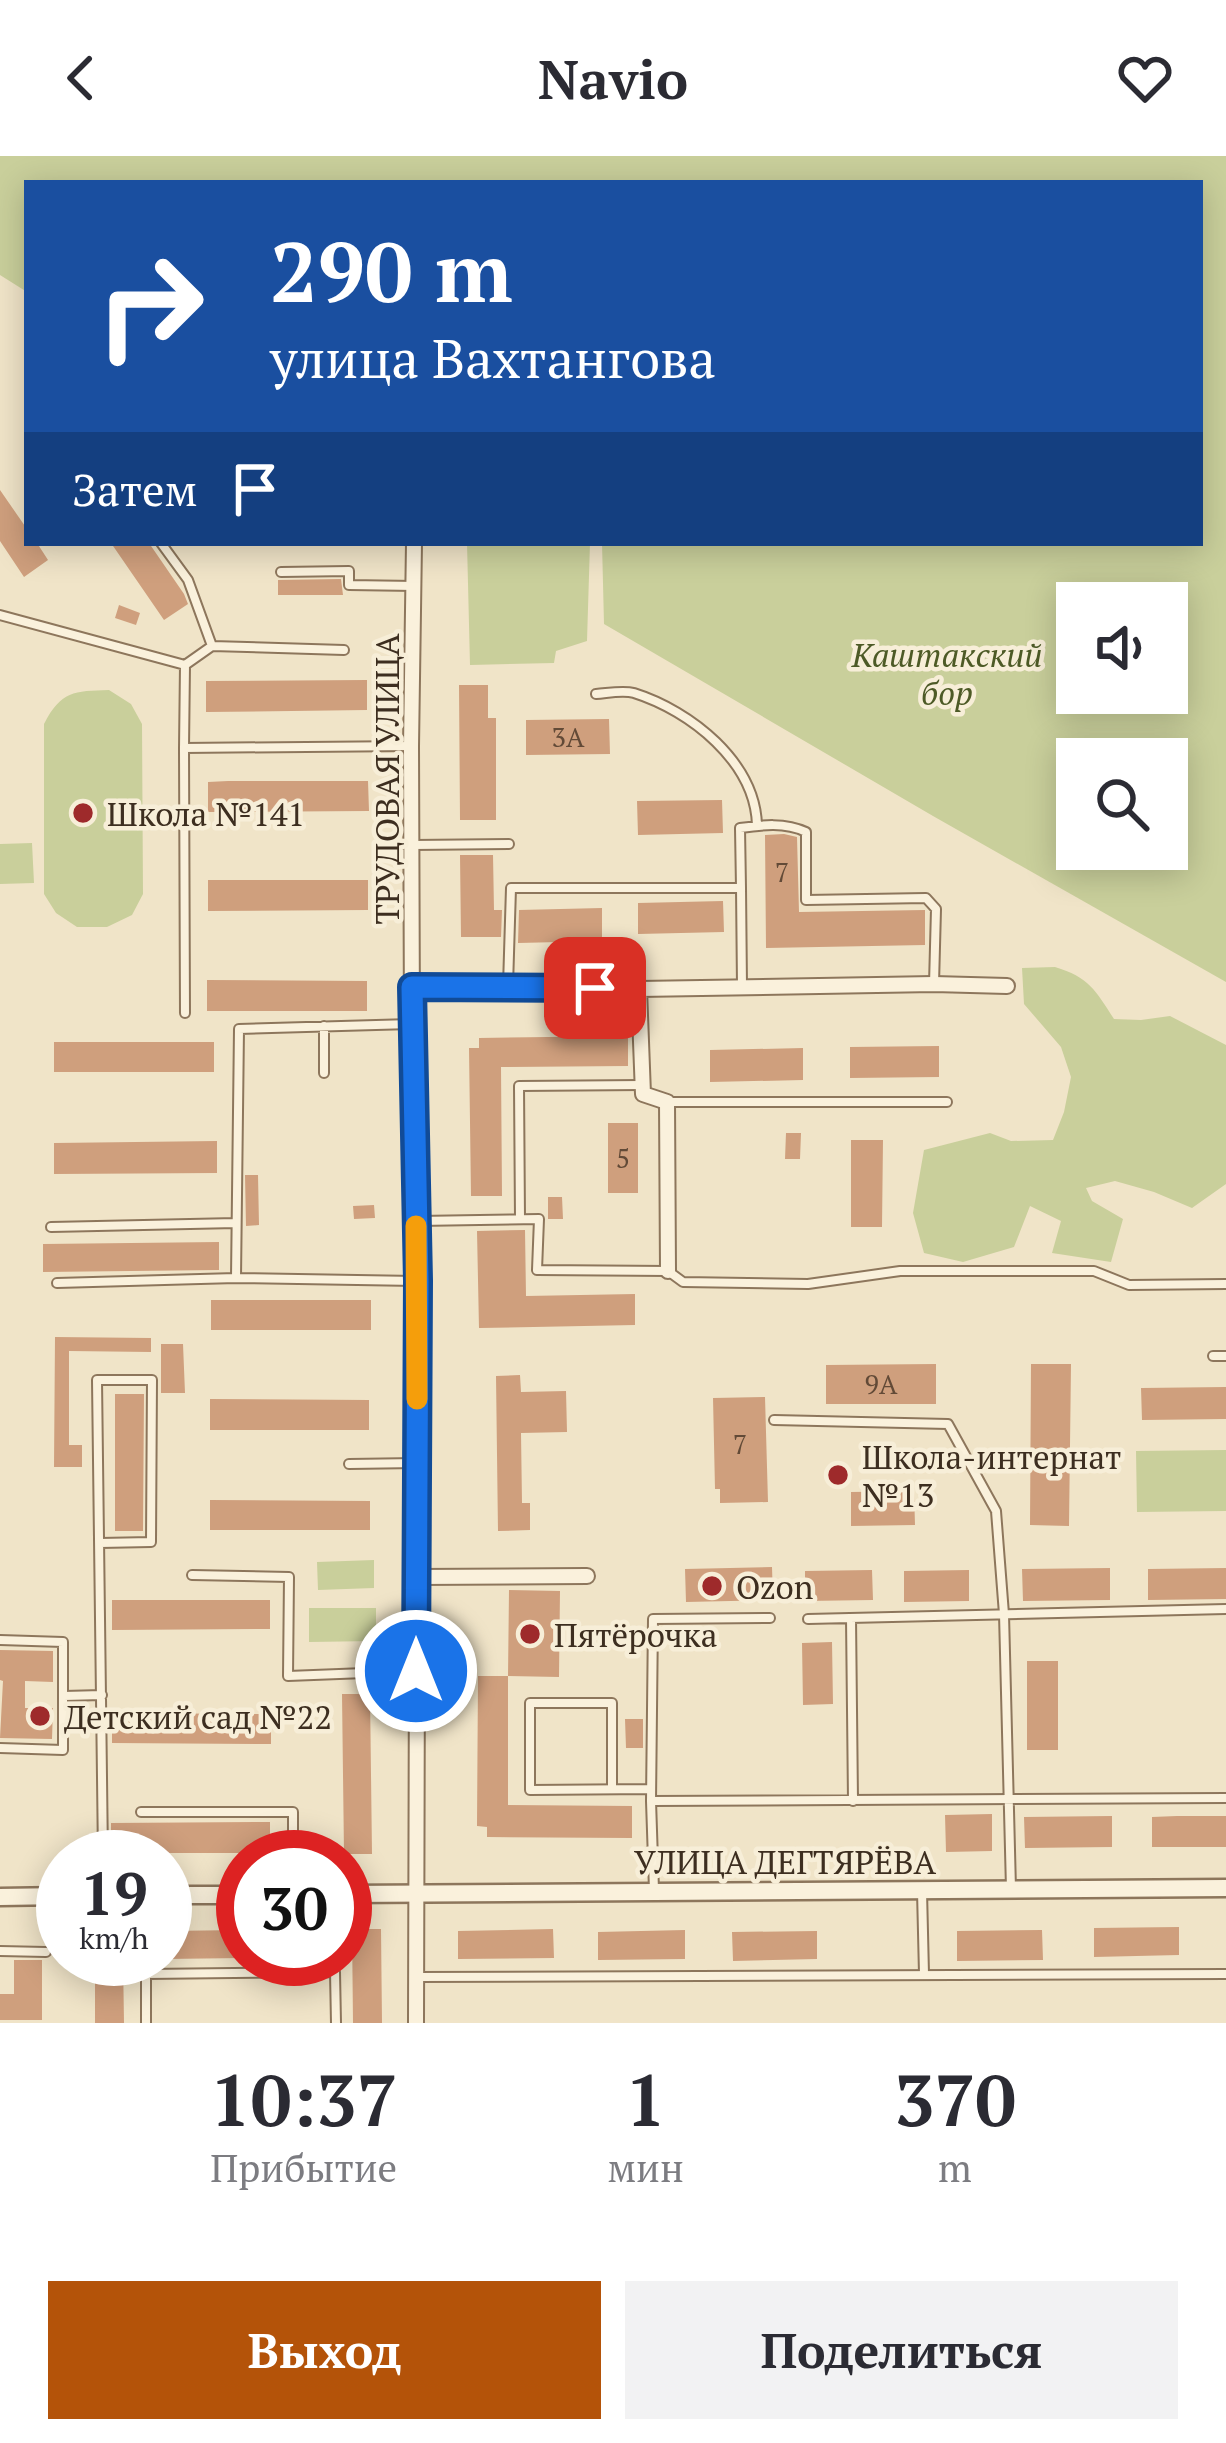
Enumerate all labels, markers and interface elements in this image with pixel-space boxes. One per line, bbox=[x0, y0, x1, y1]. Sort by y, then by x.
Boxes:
text: Navio bbox=[538, 43, 688, 114]
icon: back bbox=[48, 45, 114, 111]
icon: heart bbox=[1112, 45, 1178, 111]
text: 290 m bbox=[270, 215, 513, 326]
icon: right bbox=[72, 228, 228, 384]
text: улица Вахтангова bbox=[270, 322, 716, 393]
icon: arrive bbox=[222, 456, 288, 522]
text: Затем bbox=[72, 459, 198, 519]
map controls bbox=[1056, 582, 1188, 870]
button: sound bbox=[1056, 582, 1188, 714]
street label: ТРУДОВАЯ УЛИЦА bbox=[365, 633, 408, 924]
park label: Каштакский бор bbox=[851, 633, 1042, 714]
house number: 3А bbox=[552, 719, 585, 755]
button: search bbox=[1056, 738, 1188, 870]
place label: Школа №141 bbox=[107, 792, 305, 835]
marker: Школа №141 bbox=[70, 800, 96, 826]
house number: 7 bbox=[775, 854, 789, 890]
pin bbox=[544, 937, 646, 1039]
icon: arrive bbox=[562, 955, 628, 1021]
house number: 5 bbox=[616, 1140, 630, 1176]
house number: 9А bbox=[865, 1366, 898, 1402]
house number: 7 bbox=[733, 1426, 747, 1462]
place label: Школа-интернат №13 bbox=[862, 1435, 1121, 1516]
marker: Школа-интернат №13 bbox=[825, 1462, 851, 1488]
place label: Ozon bbox=[736, 1565, 814, 1608]
marker: Ozon bbox=[699, 1573, 725, 1599]
position arrow bbox=[353, 1608, 479, 1734]
place label: Пятёрочка bbox=[554, 1613, 717, 1656]
marker: Пятёрочка bbox=[517, 1621, 543, 1647]
place label: Детский сад №22 bbox=[64, 1695, 332, 1738]
marker: Детский сад №22 bbox=[27, 1703, 53, 1729]
speed limit sign: 30 bbox=[216, 1830, 372, 1986]
street label: УЛИЦА ДЕГТЯРЁВА bbox=[634, 1840, 937, 1883]
text: 19 bbox=[80, 1853, 148, 1932]
text: km/h bbox=[79, 1918, 149, 1958]
text: 10:37 bbox=[210, 2051, 397, 2147]
text: 1 bbox=[625, 2051, 666, 2147]
text: 370 bbox=[894, 2051, 1016, 2147]
text: Прибытие bbox=[210, 2141, 397, 2193]
text: мин bbox=[607, 2141, 684, 2193]
text: m bbox=[938, 2141, 972, 2193]
button: Выход bbox=[48, 2281, 601, 2419]
button: Поделиться bbox=[625, 2281, 1178, 2419]

